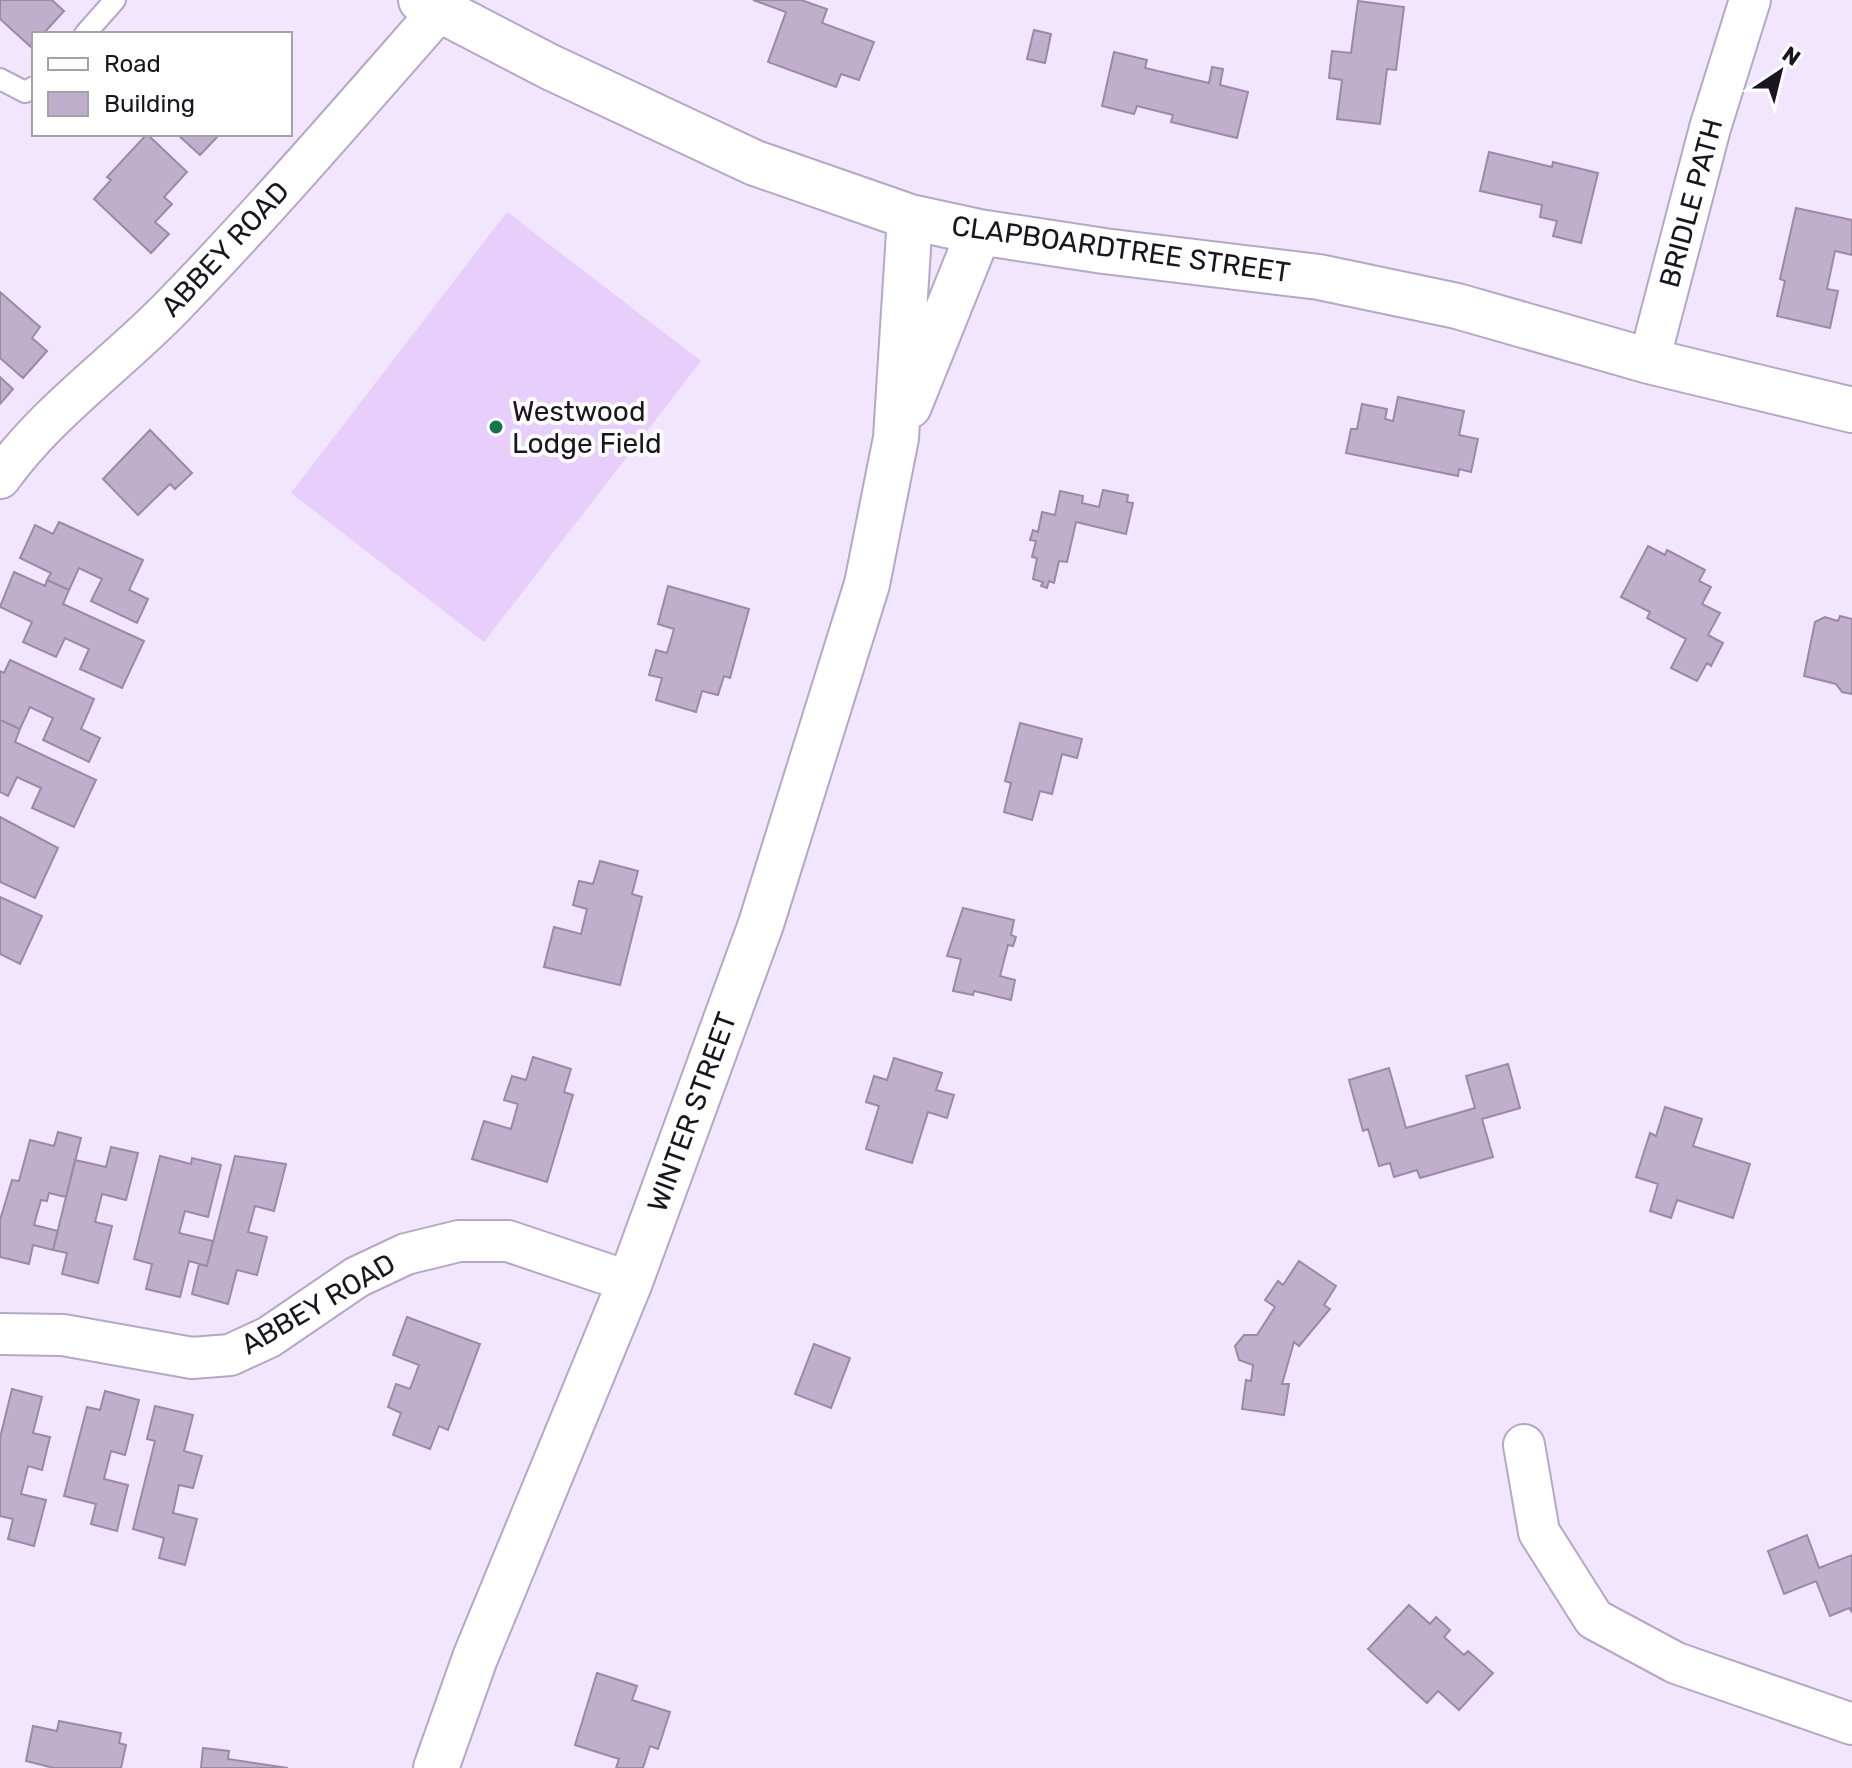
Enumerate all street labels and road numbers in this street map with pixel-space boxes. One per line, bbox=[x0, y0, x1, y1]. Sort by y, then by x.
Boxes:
street label: BRIDLE PATH bbox=[1653, 115, 1729, 291]
street label: ABBEY ROAD bbox=[154, 175, 296, 323]
street label: CLAPBOARDTREE STREET bbox=[950, 209, 1292, 289]
street label: WINTER STREET bbox=[641, 1008, 743, 1216]
street label: ABBEY ROAD bbox=[235, 1247, 401, 1361]

